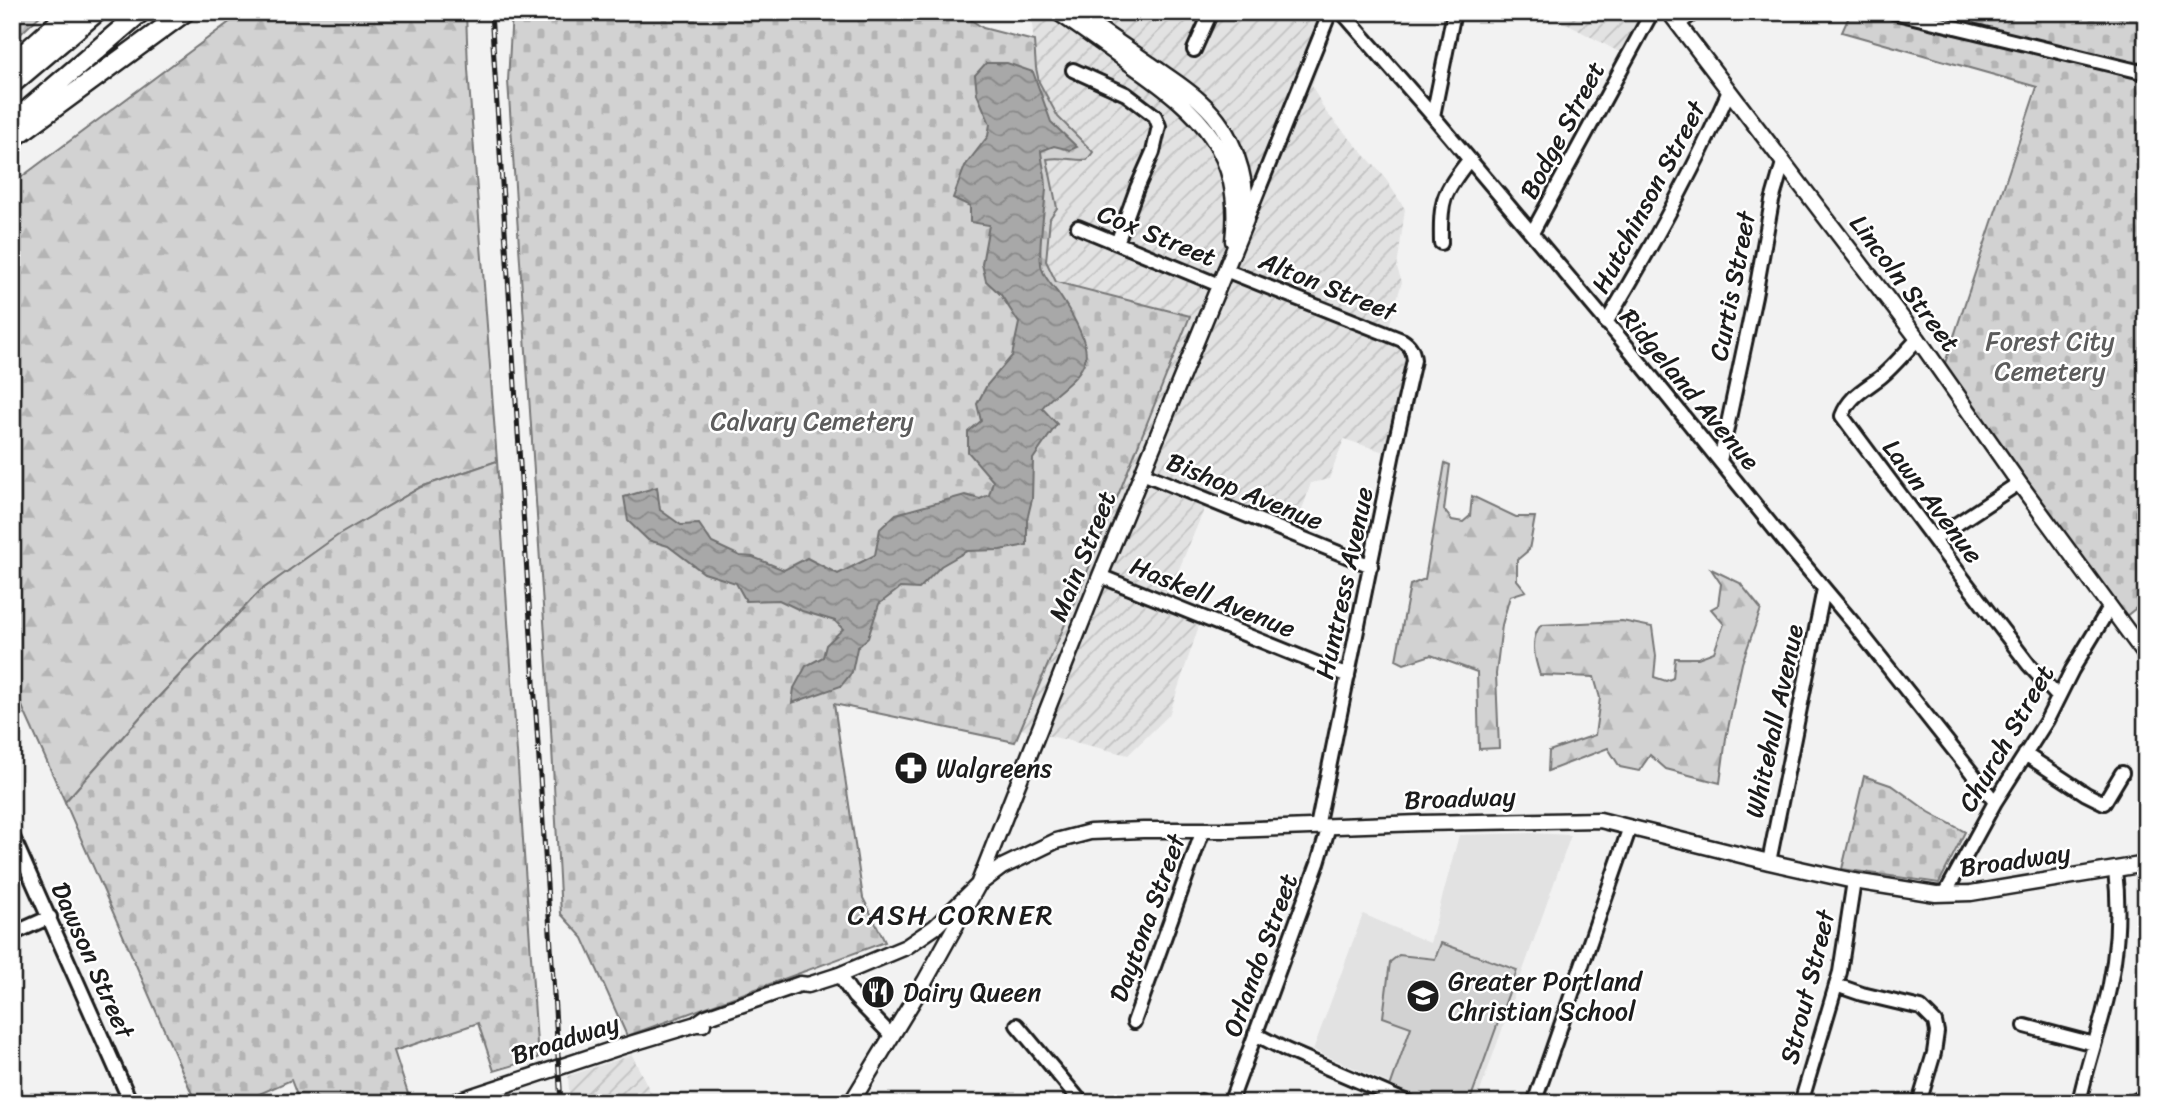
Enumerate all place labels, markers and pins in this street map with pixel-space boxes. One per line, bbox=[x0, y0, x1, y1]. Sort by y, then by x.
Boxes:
place label: Walgreens bbox=[936, 745, 1052, 791]
pharmacy icon: Walgreens bbox=[892, 749, 930, 787]
place label: Greater Portland Christian School bbox=[1448, 958, 1644, 1034]
place label: Dairy Queen bbox=[903, 969, 1041, 1015]
restaurant icon: Dairy Queen bbox=[859, 973, 897, 1011]
school or university icon: Greater Portland Christian School bbox=[1404, 977, 1442, 1015]

